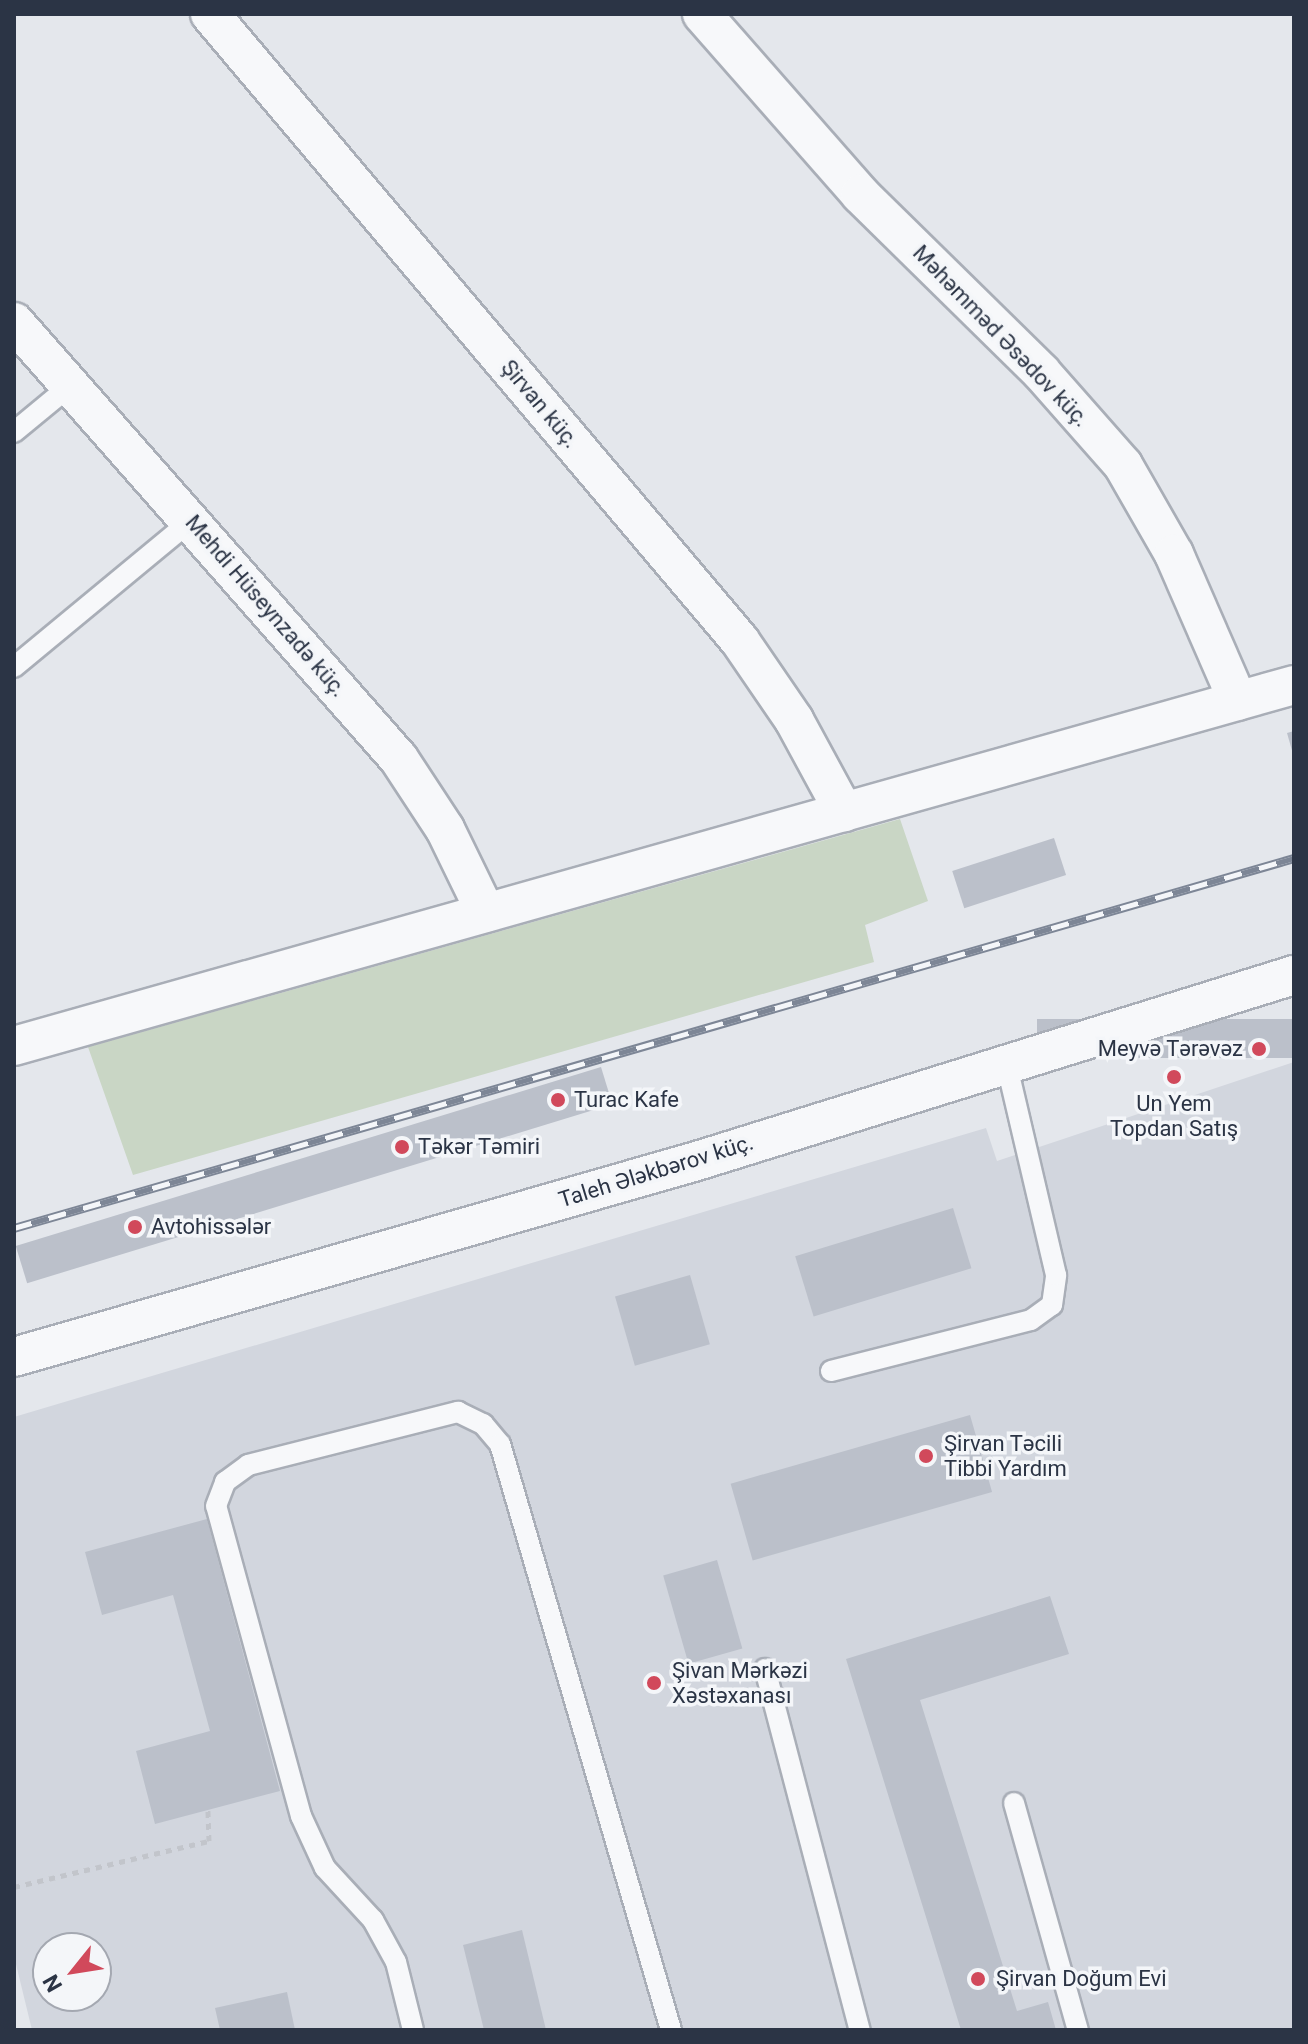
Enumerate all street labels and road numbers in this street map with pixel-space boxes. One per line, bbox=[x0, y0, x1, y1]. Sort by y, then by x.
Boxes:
street label: Məhəmməd Əsədov küç. bbox=[907, 240, 1095, 432]
street label: Şirvan küç. bbox=[496, 355, 584, 453]
street label: Mehdi Hüseynzadə küç. bbox=[180, 510, 352, 702]
street label: Taleh Ələkbərov küç. bbox=[556, 1129, 756, 1213]

